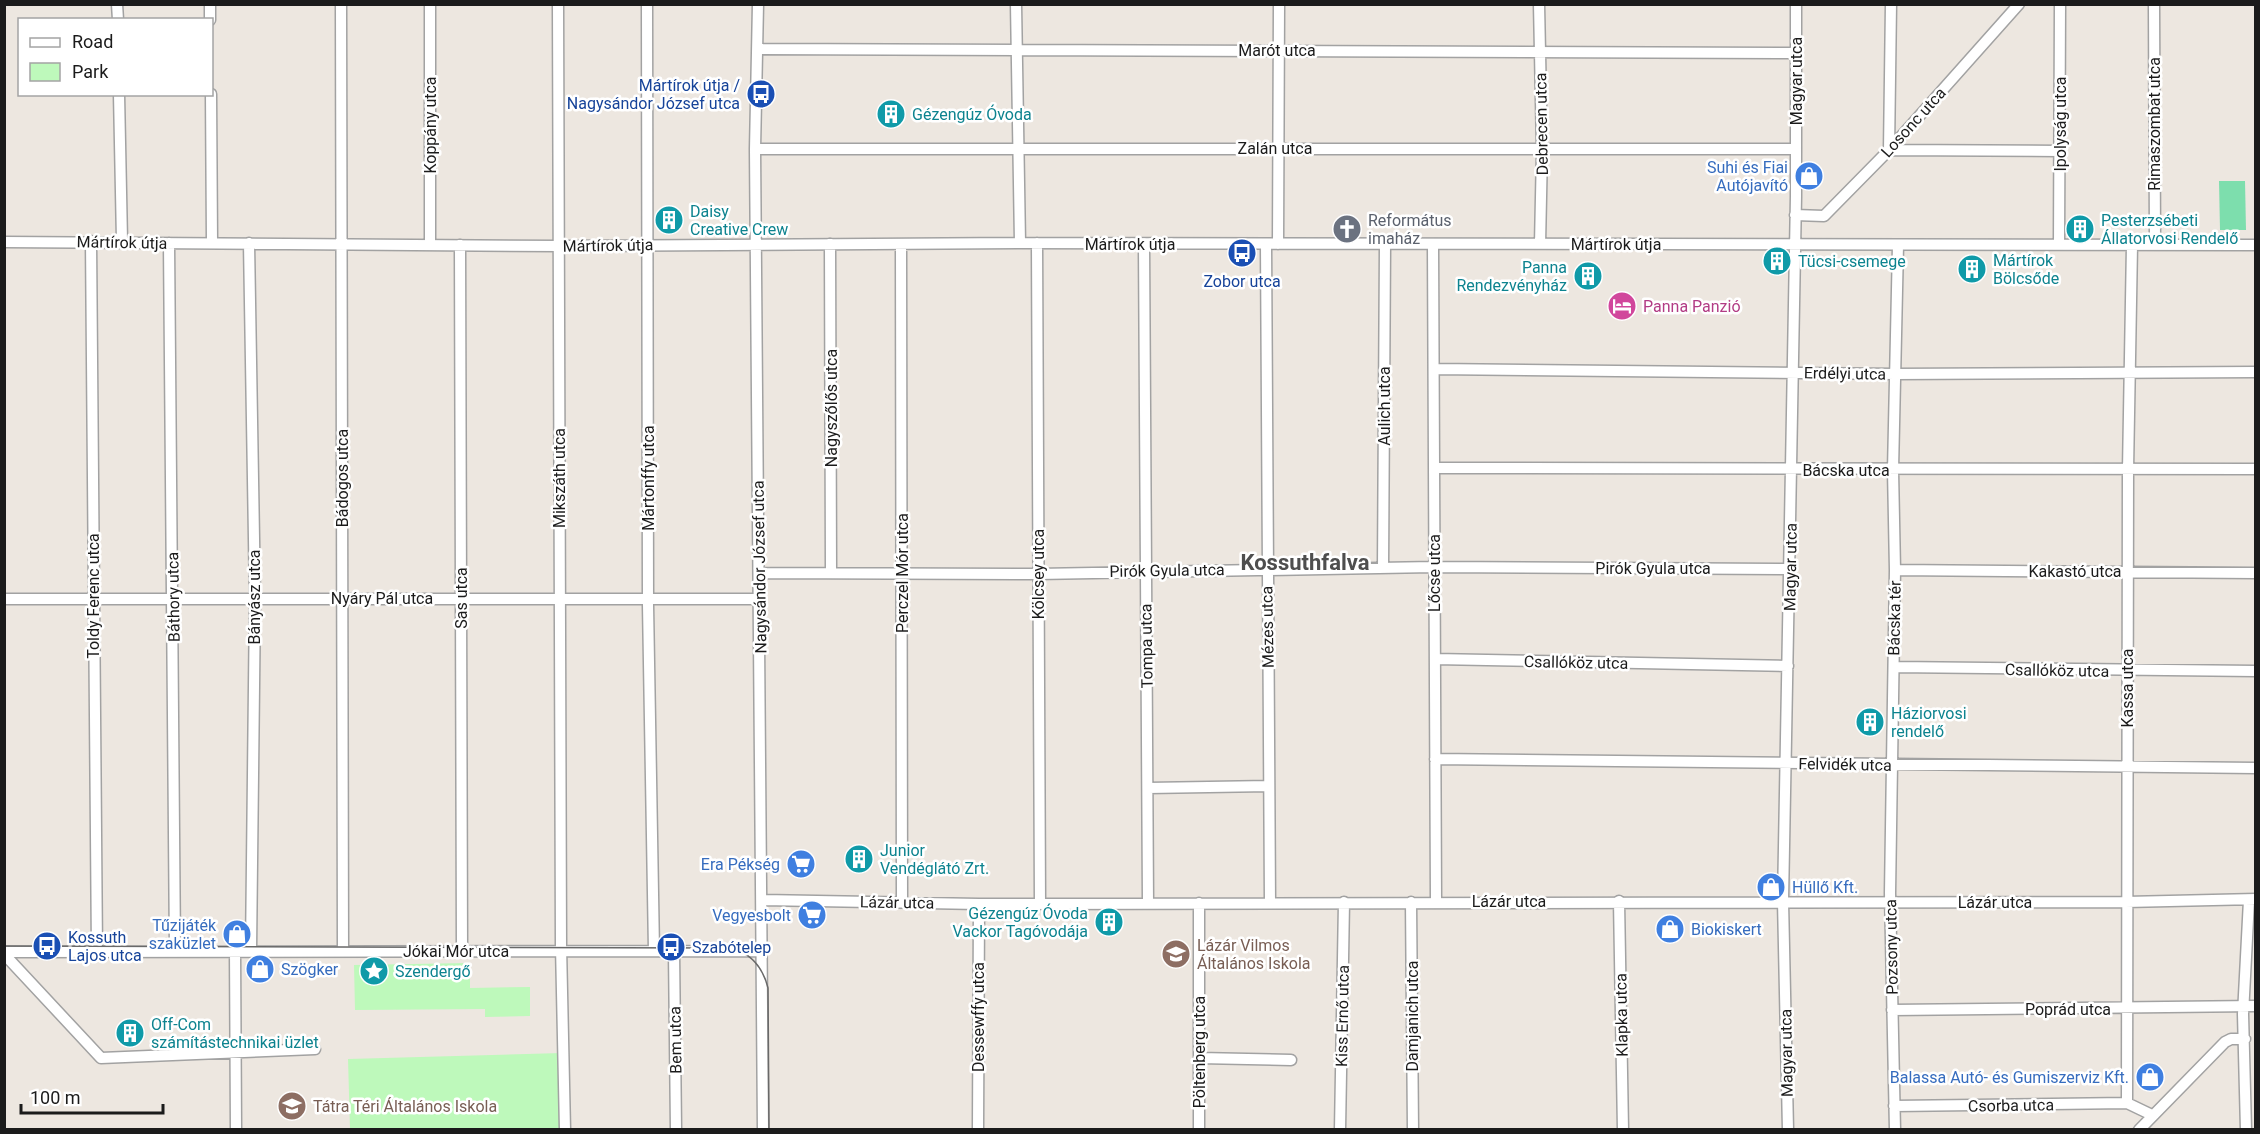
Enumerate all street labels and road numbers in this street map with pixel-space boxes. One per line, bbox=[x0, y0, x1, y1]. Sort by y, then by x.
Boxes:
street label: Magyar utca bbox=[1787, 37, 1806, 125]
street label: Marót utca bbox=[1238, 41, 1316, 60]
street label: Rimaszombat utca bbox=[2145, 57, 2164, 191]
street label: Debrecen utca bbox=[1531, 73, 1552, 175]
street label: Koppány utca bbox=[421, 76, 440, 174]
street label: Ipolyság utca bbox=[2051, 77, 2070, 171]
street label: Losonc utca bbox=[1877, 83, 1950, 161]
street label: Zalán utca bbox=[1238, 139, 1312, 158]
street label: Mártírok útja bbox=[76, 232, 168, 253]
street label: Mártírok útja bbox=[562, 235, 654, 256]
street label: Mártírok útja bbox=[1085, 235, 1175, 254]
street label: Mártírok útja bbox=[1571, 235, 1661, 254]
street label: Nagyszőlős utca bbox=[822, 349, 841, 467]
street label: Erdélyi utca bbox=[1804, 363, 1886, 384]
street label: Aulich utca bbox=[1375, 366, 1394, 446]
street label: Mártonffy utca bbox=[639, 425, 658, 531]
street label: Mikszáth utca bbox=[550, 428, 569, 528]
street label: Bádogos utca bbox=[333, 429, 352, 527]
street label: Bácska utca bbox=[1802, 461, 1890, 480]
street label: Nagysándor József utca bbox=[748, 480, 771, 654]
street label: Perczel Mór utca bbox=[893, 513, 912, 633]
street label: Magyar utca bbox=[1780, 523, 1801, 611]
street label: Kölcsey utca bbox=[1029, 529, 1048, 619]
street label: Toldy Ferenc utca bbox=[84, 533, 103, 659]
street label: Lőcse utca bbox=[1425, 534, 1444, 612]
street label: Bányász utca bbox=[245, 550, 264, 644]
street label: Báthory utca bbox=[163, 552, 184, 642]
street label: Pirók Gyula utca bbox=[1595, 559, 1711, 578]
street label: Pirók Gyula utca bbox=[1109, 560, 1225, 581]
street label: Kakastó utca bbox=[2028, 562, 2122, 581]
street label: Sas utca bbox=[452, 567, 471, 629]
street label: Bácska tér bbox=[1884, 580, 1905, 656]
street label: Mézes utca bbox=[1257, 586, 1278, 668]
street label: Nyáry Pál utca bbox=[331, 589, 433, 608]
street label: Tompa utca bbox=[1136, 603, 1157, 689]
street label: Kassa utca bbox=[2118, 648, 2137, 728]
street label: Csallóköz utca bbox=[1524, 652, 1628, 673]
street label: Csallóköz utca bbox=[2005, 660, 2109, 681]
street label: Felvidék utca bbox=[1798, 754, 1892, 775]
street label: Lázár utca bbox=[860, 892, 934, 913]
street label: Lázár utca bbox=[1472, 892, 1546, 911]
street label: Lázár utca bbox=[1958, 893, 2032, 912]
street label: Pozsony utca bbox=[1881, 899, 1902, 995]
street label: Jókai Mór utca bbox=[403, 942, 509, 961]
street label: Damjanich utca bbox=[1403, 961, 1422, 1071]
street label: Dessewffy utca bbox=[969, 962, 988, 1072]
street label: Kiss Ernő utca bbox=[1332, 965, 1353, 1067]
street label: Klapka utca bbox=[1611, 973, 1632, 1057]
street label: Pöltenberg utca bbox=[1190, 996, 1209, 1108]
street label: Poprád utca bbox=[2025, 1000, 2111, 1019]
street label: Bem utca bbox=[665, 1006, 686, 1074]
street label: Magyar utca bbox=[1776, 1009, 1797, 1097]
street label: Csorba utca bbox=[1968, 1095, 2054, 1116]

